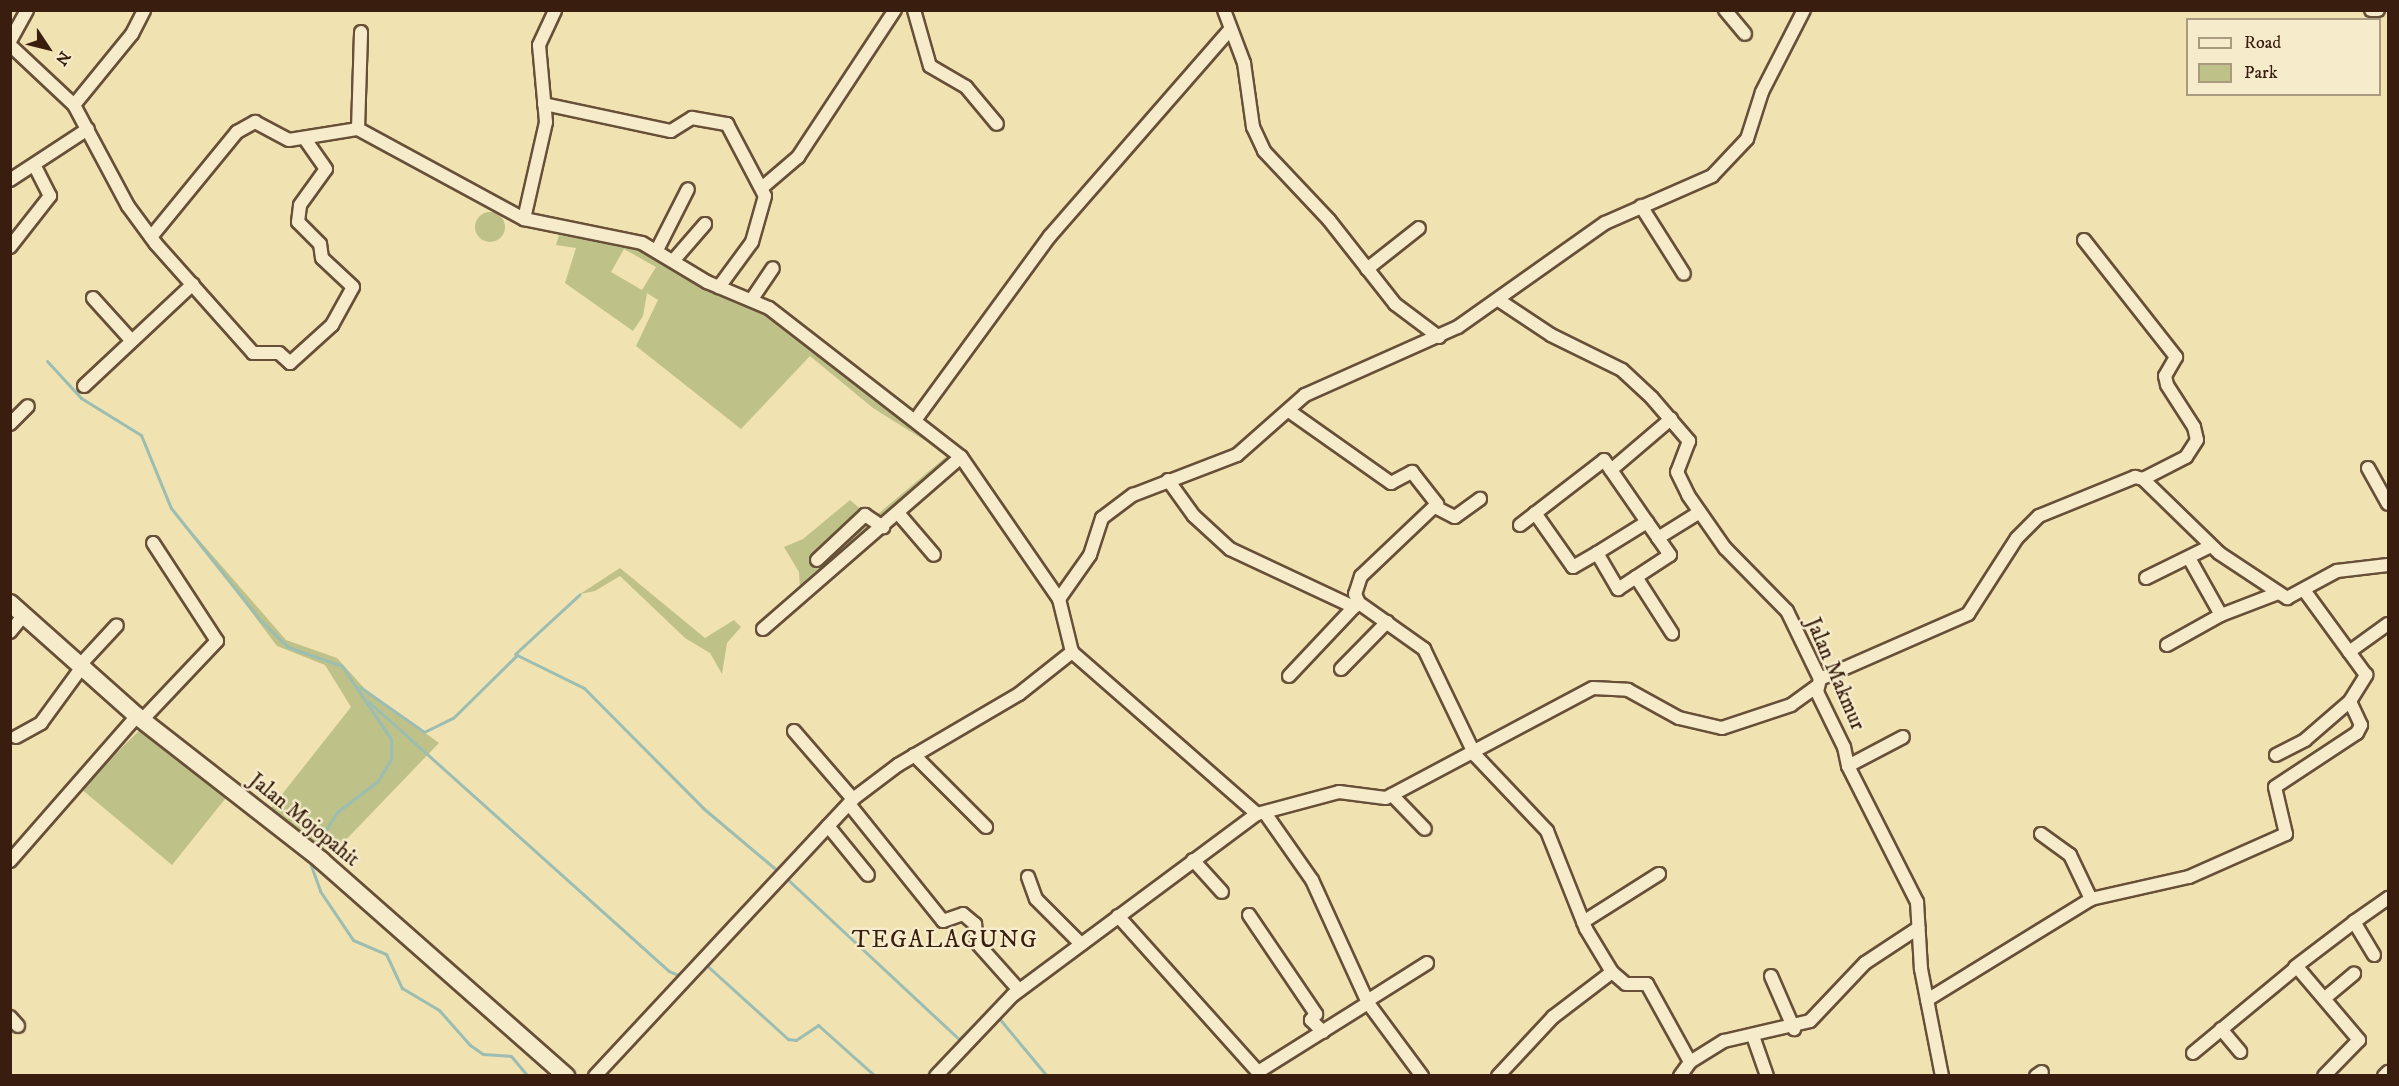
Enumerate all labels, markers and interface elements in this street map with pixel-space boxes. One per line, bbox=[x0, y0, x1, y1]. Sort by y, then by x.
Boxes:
north arrow bbox=[18, 18, 78, 78]
legend bbox=[2186, 18, 2381, 96]
text: Road bbox=[2244, 32, 2281, 54]
text: N bbox=[51, 47, 75, 69]
text: Park bbox=[2244, 62, 2278, 84]
street label: Jalan Makmur bbox=[1800, 614, 1870, 734]
street label: Jalan Mojopahit bbox=[244, 768, 364, 872]
district label: TEGALAGUNG bbox=[852, 927, 1038, 955]

